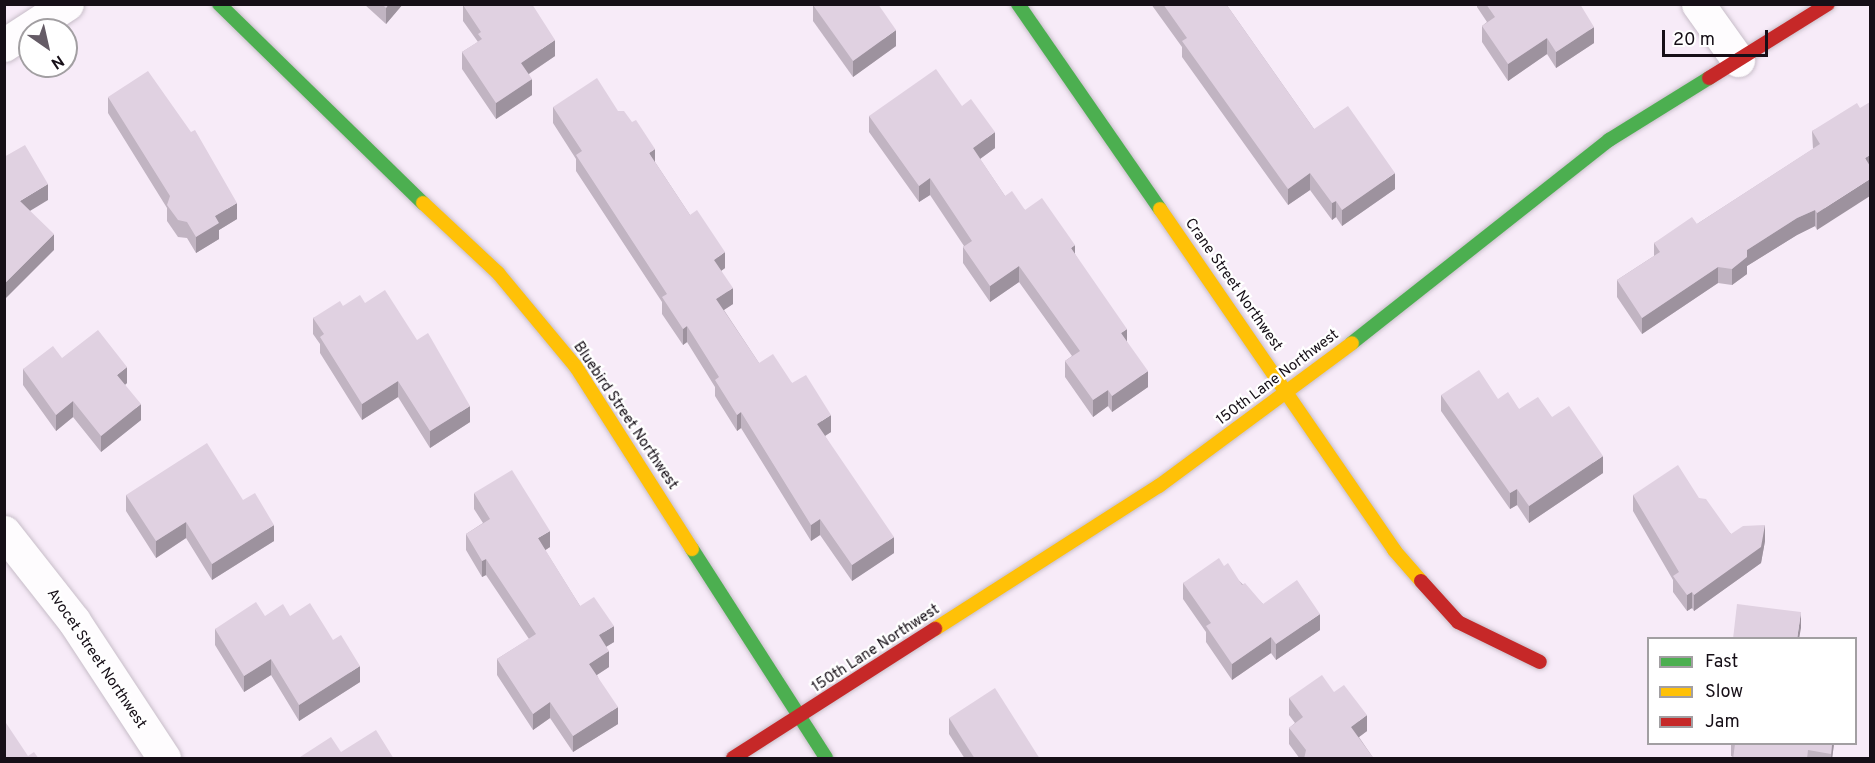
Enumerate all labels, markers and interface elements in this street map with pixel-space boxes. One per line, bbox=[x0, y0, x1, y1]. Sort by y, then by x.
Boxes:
north arrow bbox=[18, 18, 78, 78]
scale bar bbox=[1665, 18, 1772, 56]
text: 20 m bbox=[1673, 29, 1715, 52]
text: N bbox=[47, 50, 67, 73]
street label: Crane Street Northwest bbox=[1180, 215, 1286, 355]
street label: 150th Lane Northwest bbox=[1213, 326, 1343, 430]
street label: Bluebird Street Northwest bbox=[569, 339, 681, 493]
street label: Avocet Street Northwest bbox=[42, 586, 150, 732]
street label: 150th Lane Northwest bbox=[809, 601, 943, 697]
legend bbox=[1647, 637, 1857, 745]
text: Fast bbox=[1705, 651, 1738, 674]
text: Slow bbox=[1705, 681, 1743, 704]
text: Jam bbox=[1705, 711, 1740, 734]

